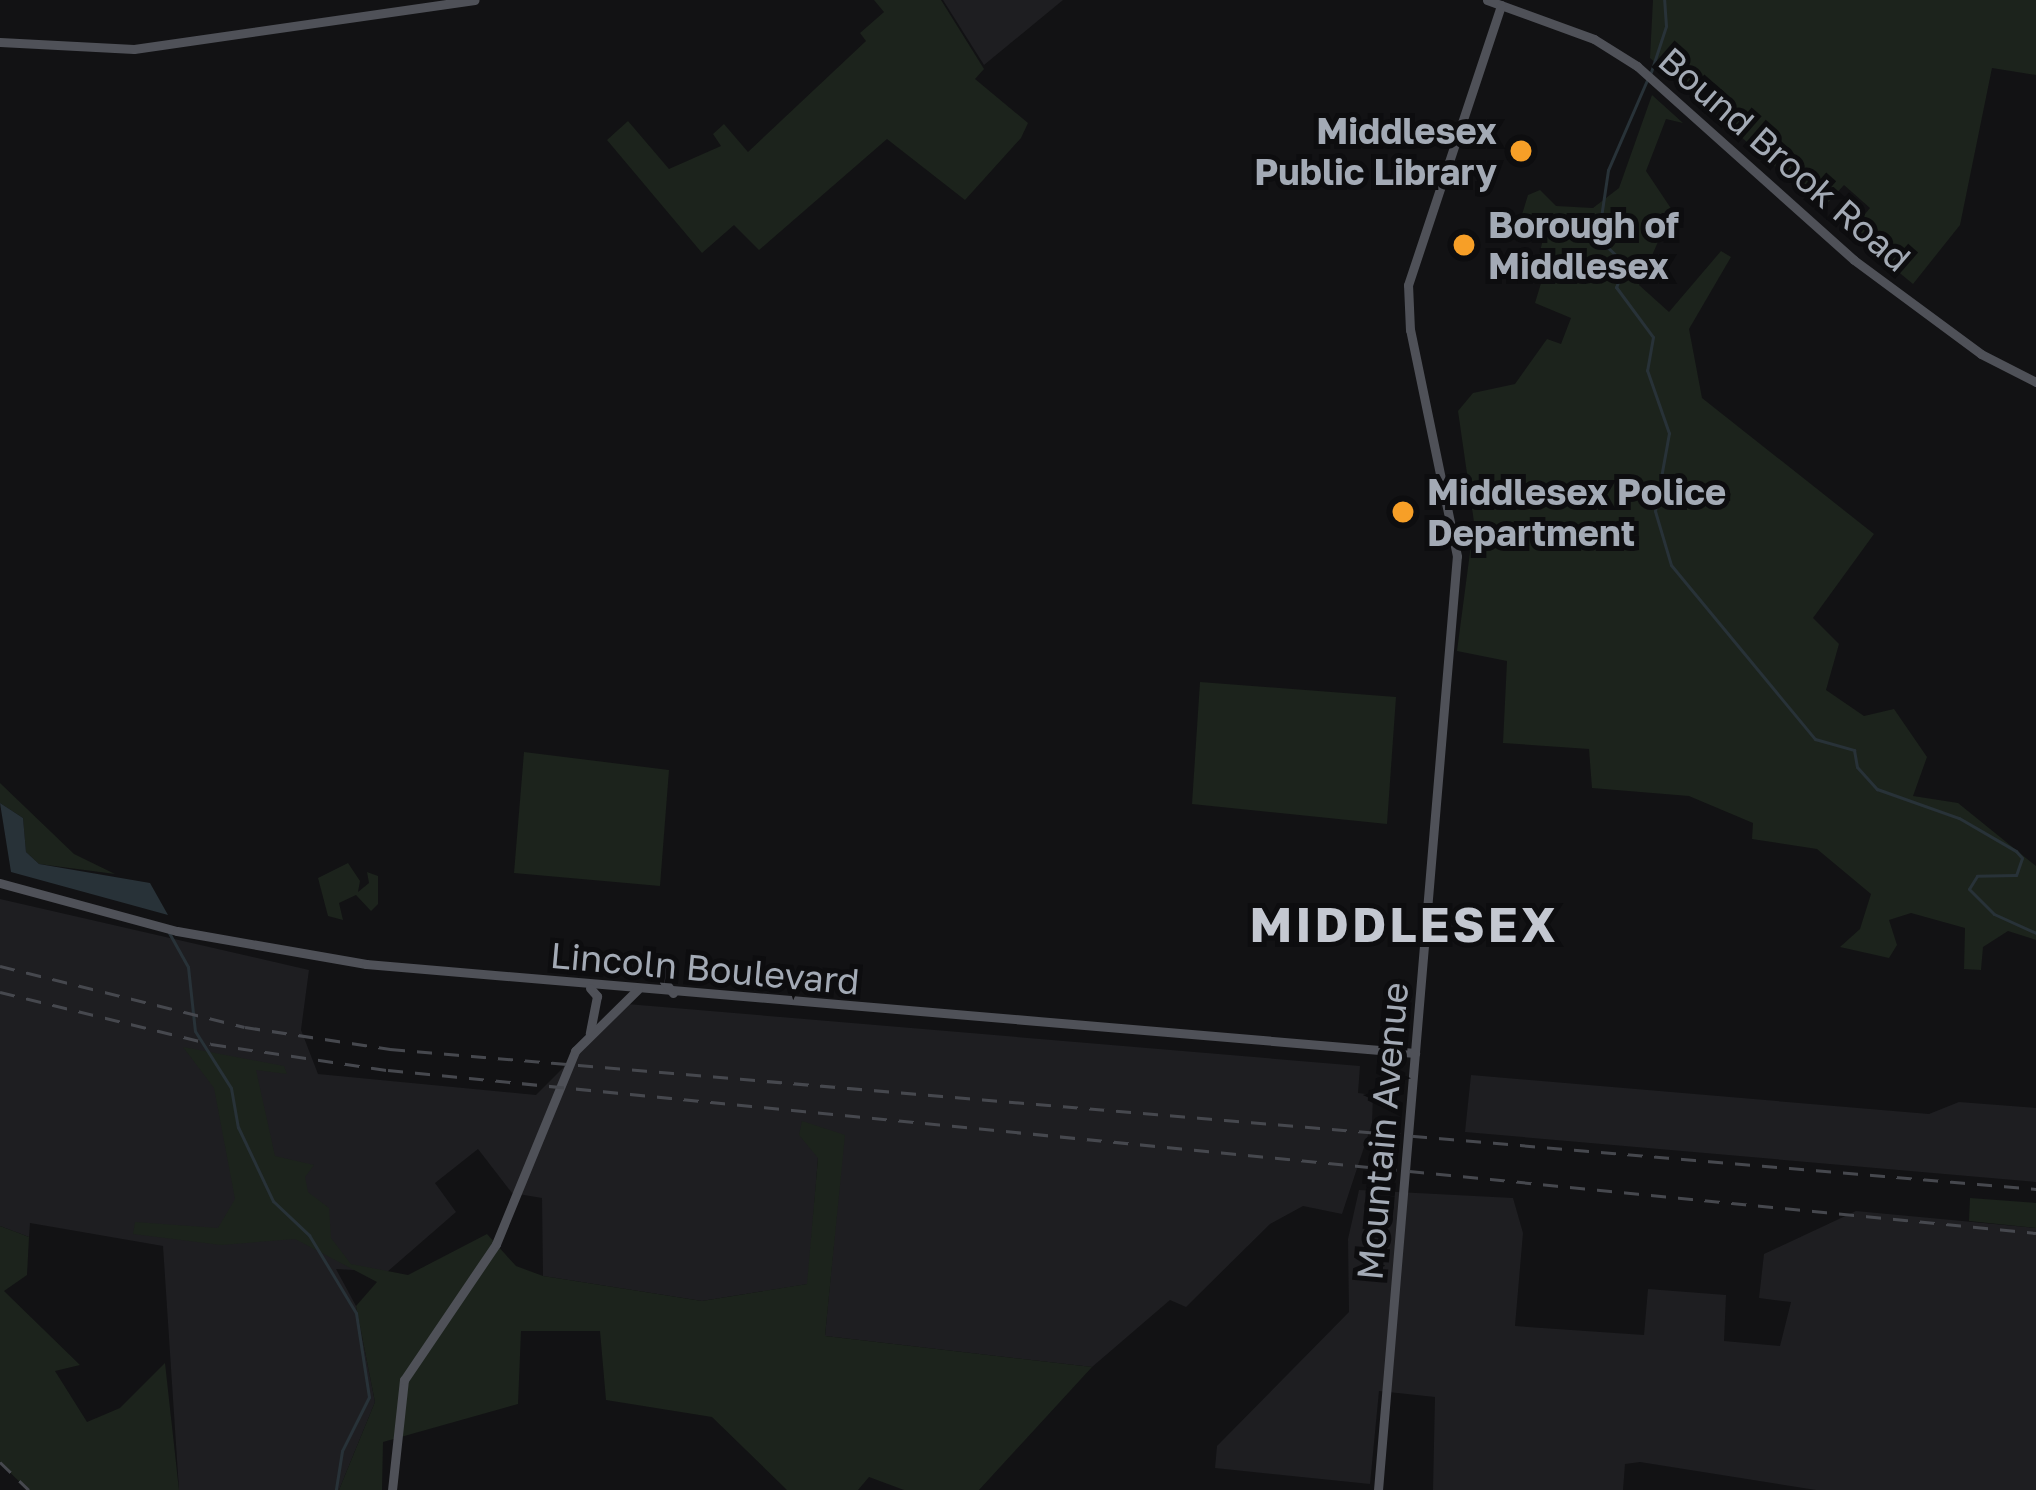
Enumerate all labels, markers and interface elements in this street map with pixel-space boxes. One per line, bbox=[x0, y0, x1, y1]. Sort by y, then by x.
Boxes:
street label: Bound Brook Road bbox=[1650, 38, 1920, 280]
place label: Middlesex Public Library bbox=[1254, 108, 1497, 193]
marker: Middlesex Public Library bbox=[1508, 138, 1534, 164]
place label: Borough of Middlesex bbox=[1488, 202, 1679, 287]
marker: Borough of Middlesex bbox=[1451, 232, 1477, 258]
place label: Middlesex Police Department bbox=[1427, 469, 1726, 554]
marker: Middlesex Police Department bbox=[1390, 499, 1416, 525]
district label: MIDDLESEX bbox=[1250, 896, 1558, 954]
street label: Lincoln Boulevard bbox=[549, 933, 861, 1003]
street label: Mountain Avenue bbox=[1347, 980, 1417, 1282]

